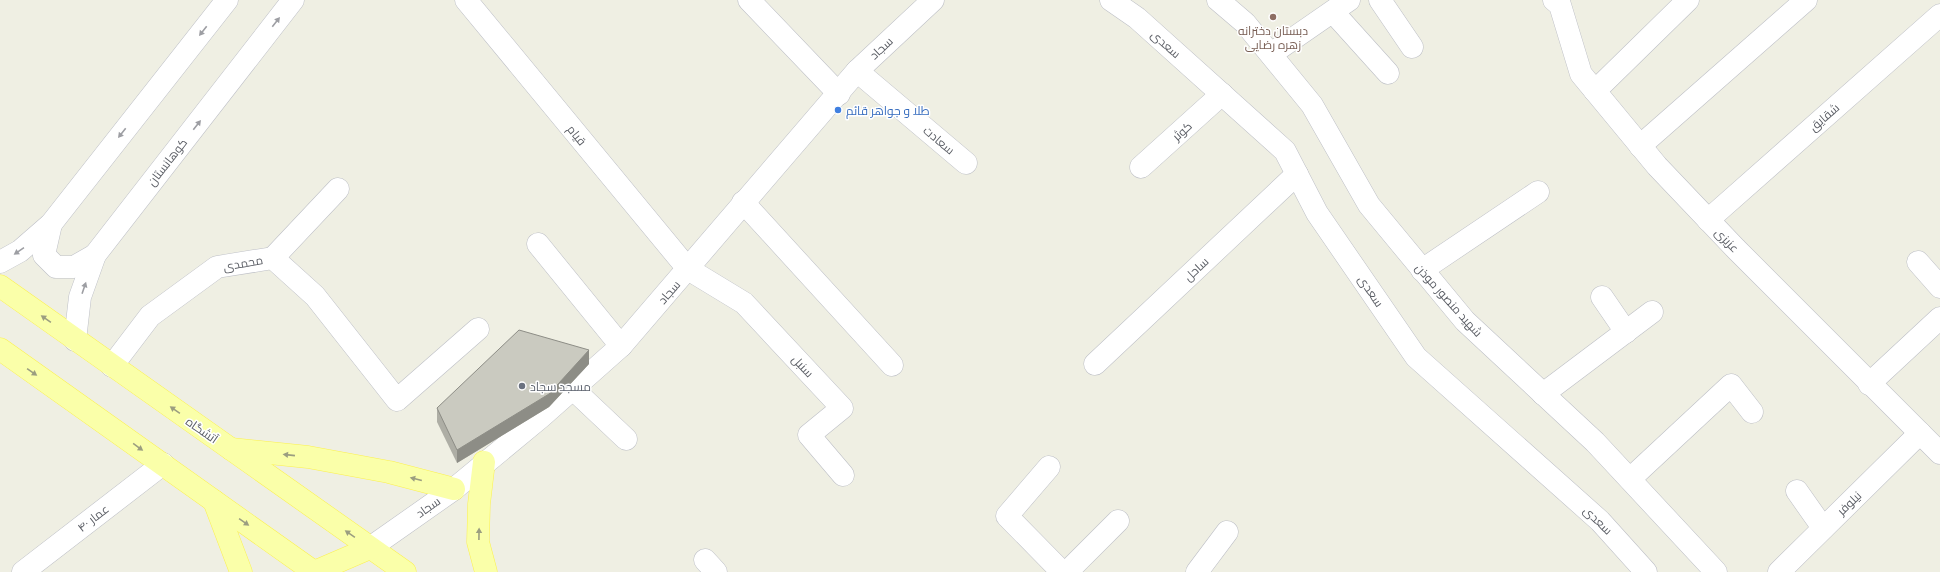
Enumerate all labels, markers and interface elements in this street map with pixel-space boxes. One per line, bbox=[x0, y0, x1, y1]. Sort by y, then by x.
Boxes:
marker: دبستان دخترانه زهره رضایی bbox=[1268, 12, 1278, 22]
one-way arrow bbox=[272, 16, 281, 27]
place label: دبستان دخترانه زهره رضایی bbox=[1238, 24, 1308, 52]
one-way arrow bbox=[199, 25, 207, 36]
street label: سعدی bbox=[1148, 28, 1183, 61]
street label: سجاد bbox=[867, 34, 896, 63]
street label: شقایق bbox=[1806, 101, 1842, 134]
place label: طلا و جواهر قائم bbox=[846, 104, 930, 119]
marker: طلا و جواهر قائم bbox=[833, 105, 843, 115]
one-way arrow bbox=[192, 119, 201, 130]
street label: کوثر bbox=[1169, 119, 1195, 144]
street label: قیام bbox=[564, 122, 589, 149]
street label: سعادت bbox=[921, 123, 957, 157]
one-way arrow bbox=[118, 127, 127, 138]
street label: کوهانستان bbox=[145, 136, 190, 189]
street label: عزیزی bbox=[1712, 225, 1741, 255]
one-way arrow bbox=[14, 247, 24, 255]
street label: محمدی bbox=[222, 253, 264, 274]
street label: ساحل bbox=[1181, 254, 1212, 284]
street label: شهید منصور موذن bbox=[1412, 261, 1485, 340]
street label: سعدی bbox=[1355, 273, 1386, 310]
street label: سجاد bbox=[655, 278, 683, 307]
one-way arrow bbox=[81, 281, 87, 293]
one-way arrow bbox=[41, 315, 51, 323]
street label: سنبل bbox=[789, 352, 816, 380]
one-way arrow bbox=[27, 368, 37, 376]
place label: مسجد سجاد bbox=[530, 380, 591, 394]
marker: مسجد سجاد bbox=[517, 381, 527, 391]
one-way arrow bbox=[170, 407, 180, 415]
street label: آتشگاه bbox=[184, 414, 221, 446]
one-way arrow bbox=[133, 443, 143, 451]
one-way arrow bbox=[283, 452, 295, 459]
one-way arrow bbox=[410, 476, 422, 482]
street label: نیلوفر bbox=[1834, 489, 1864, 519]
street label: سجاد bbox=[413, 494, 443, 521]
street label: ۴۰ عمار bbox=[75, 502, 112, 535]
street label: سعدی bbox=[1580, 503, 1615, 538]
one-way arrow bbox=[239, 518, 249, 526]
one-way arrow bbox=[475, 528, 482, 540]
one-way arrow bbox=[345, 530, 355, 538]

